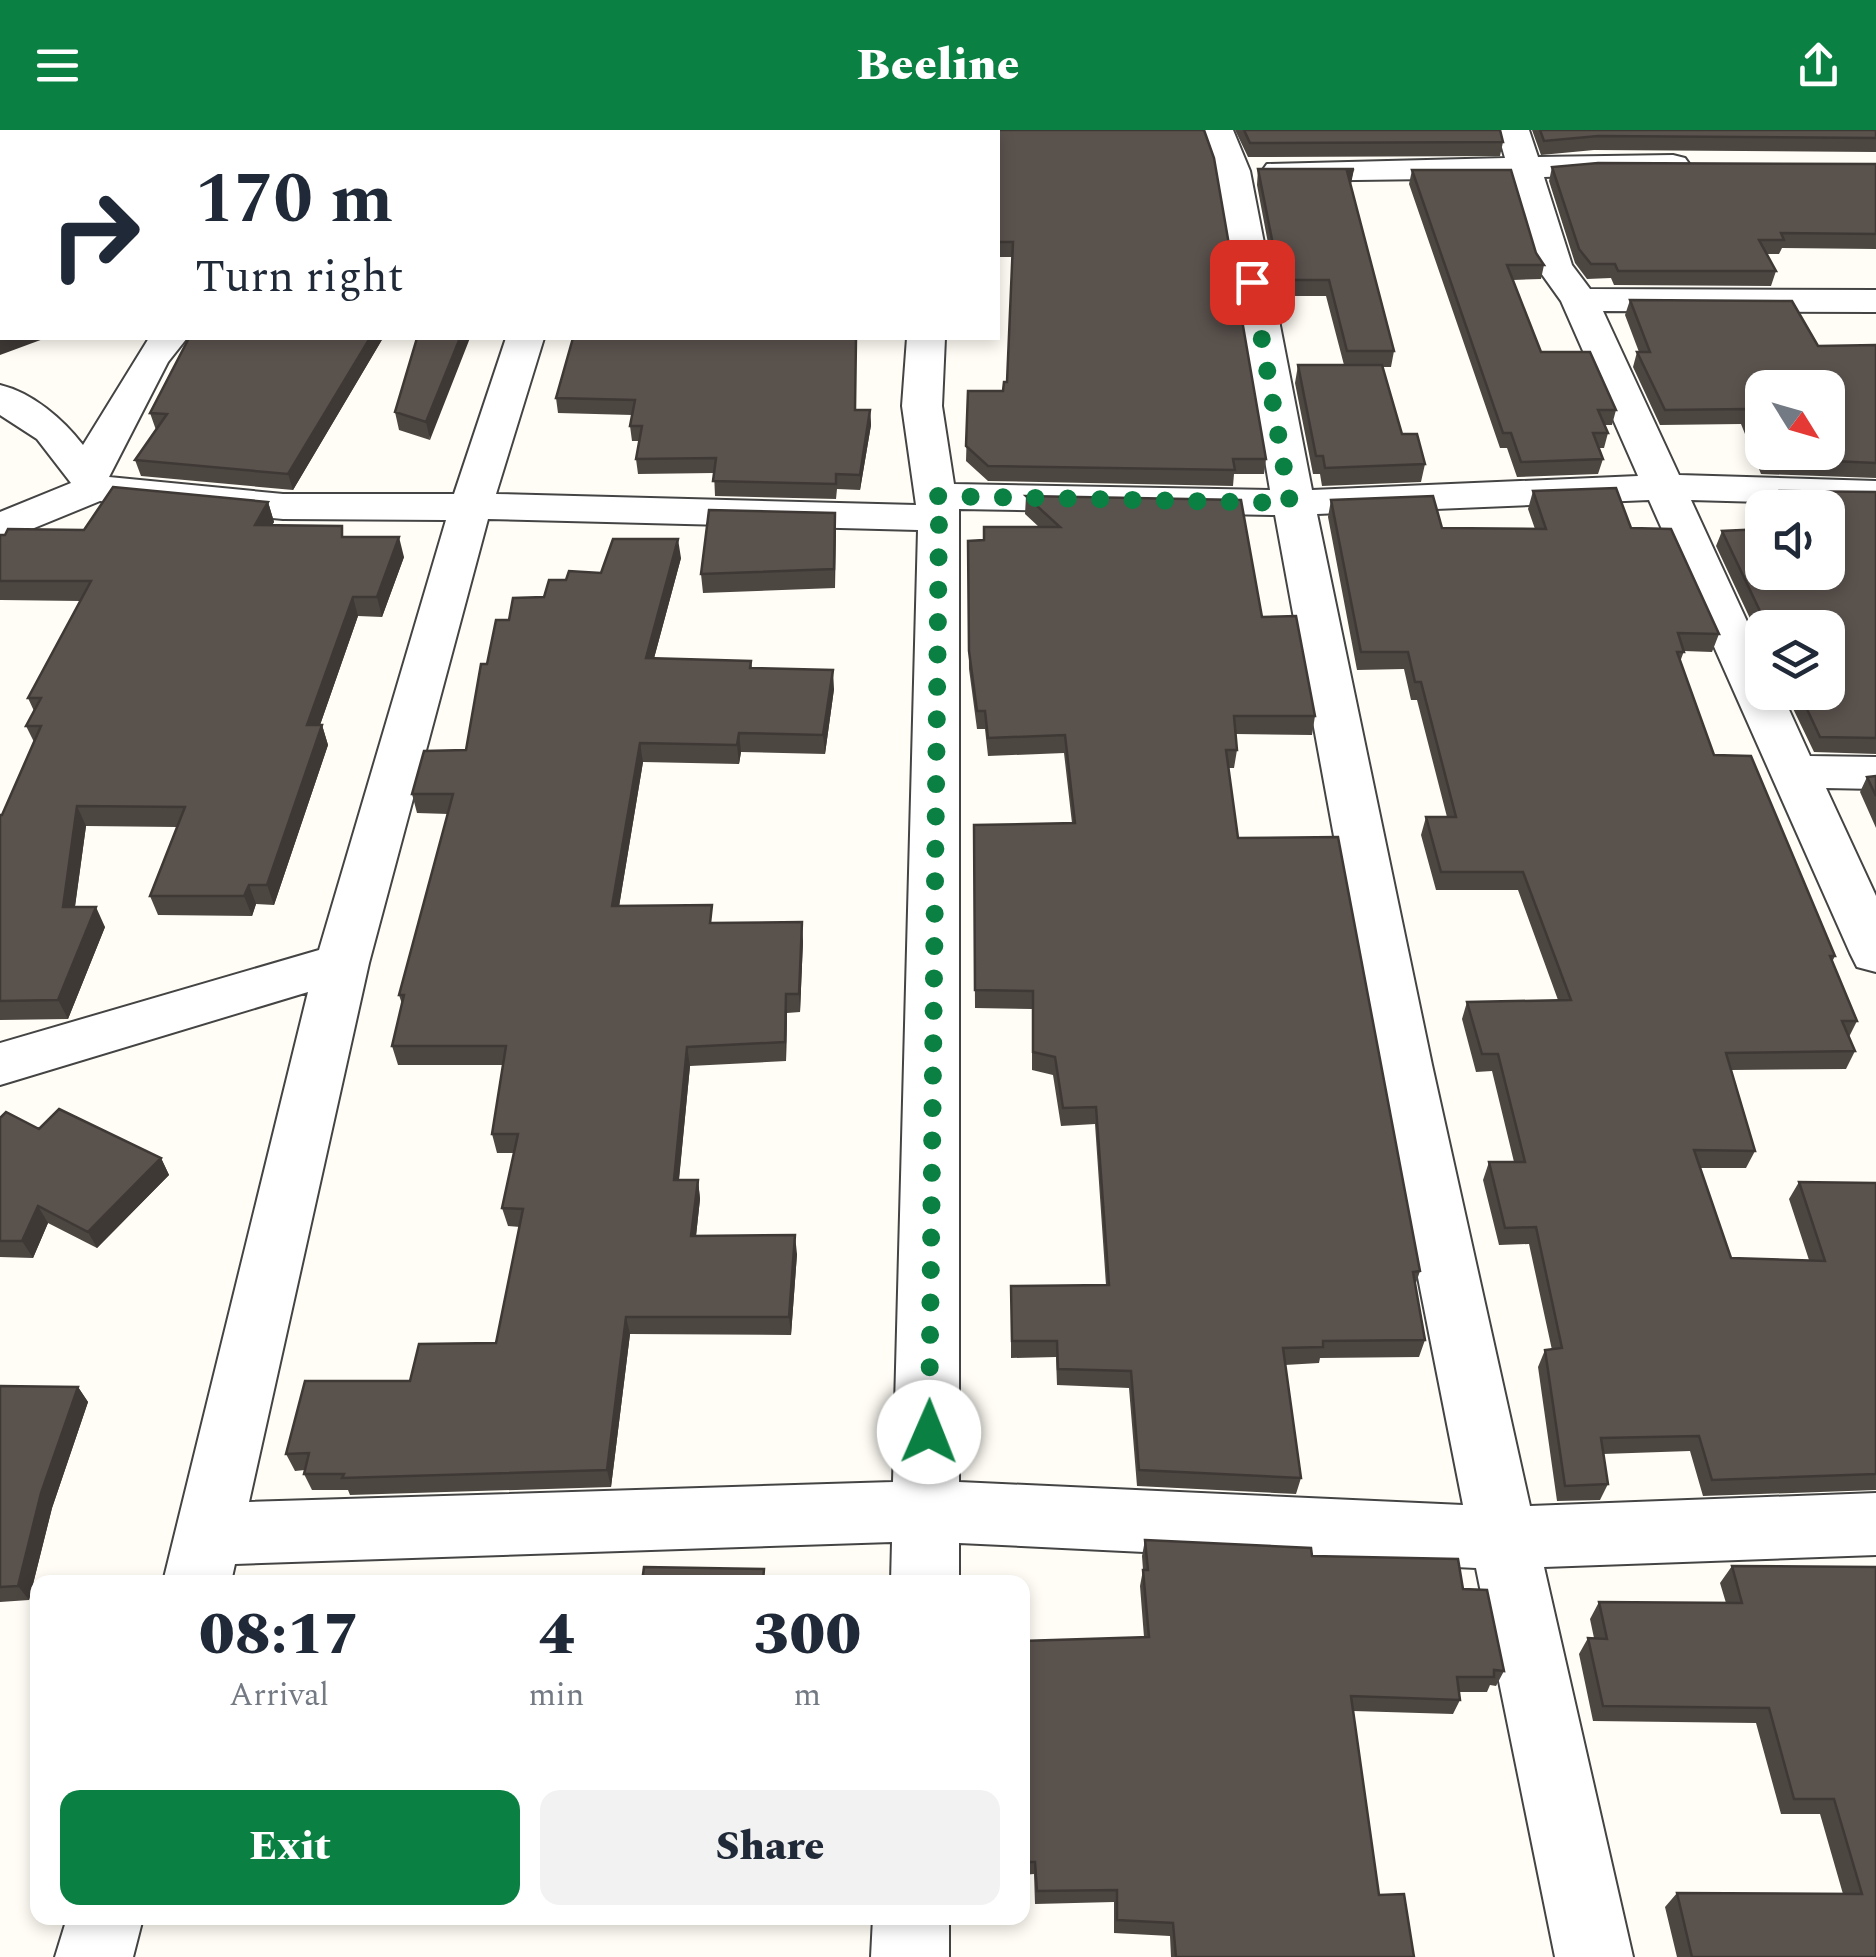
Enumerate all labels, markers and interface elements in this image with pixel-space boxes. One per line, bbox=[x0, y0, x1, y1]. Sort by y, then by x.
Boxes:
text: Beeline bbox=[857, 31, 1019, 100]
icon: menu bbox=[30, 38, 85, 93]
icon: share bbox=[1791, 38, 1846, 93]
text: 170 m bbox=[195, 147, 393, 253]
icon: right bbox=[30, 170, 160, 300]
pin bbox=[1210, 240, 1295, 325]
text: Turn right bbox=[195, 243, 404, 312]
icon: arrive bbox=[1225, 255, 1280, 310]
north arrow bbox=[1745, 370, 1845, 470]
map controls bbox=[1745, 370, 1845, 710]
button: sound bbox=[1745, 490, 1845, 590]
button: layers bbox=[1745, 610, 1845, 710]
position arrow bbox=[877, 1380, 981, 1484]
text: 08:17 bbox=[199, 1589, 360, 1681]
text: 4 bbox=[538, 1589, 574, 1681]
text: 300 bbox=[753, 1589, 861, 1681]
text: Arrival bbox=[229, 1671, 329, 1720]
text: min bbox=[528, 1671, 584, 1720]
text: m bbox=[793, 1671, 821, 1720]
button: Exit bbox=[60, 1790, 520, 1905]
button: Share bbox=[540, 1790, 1000, 1905]

